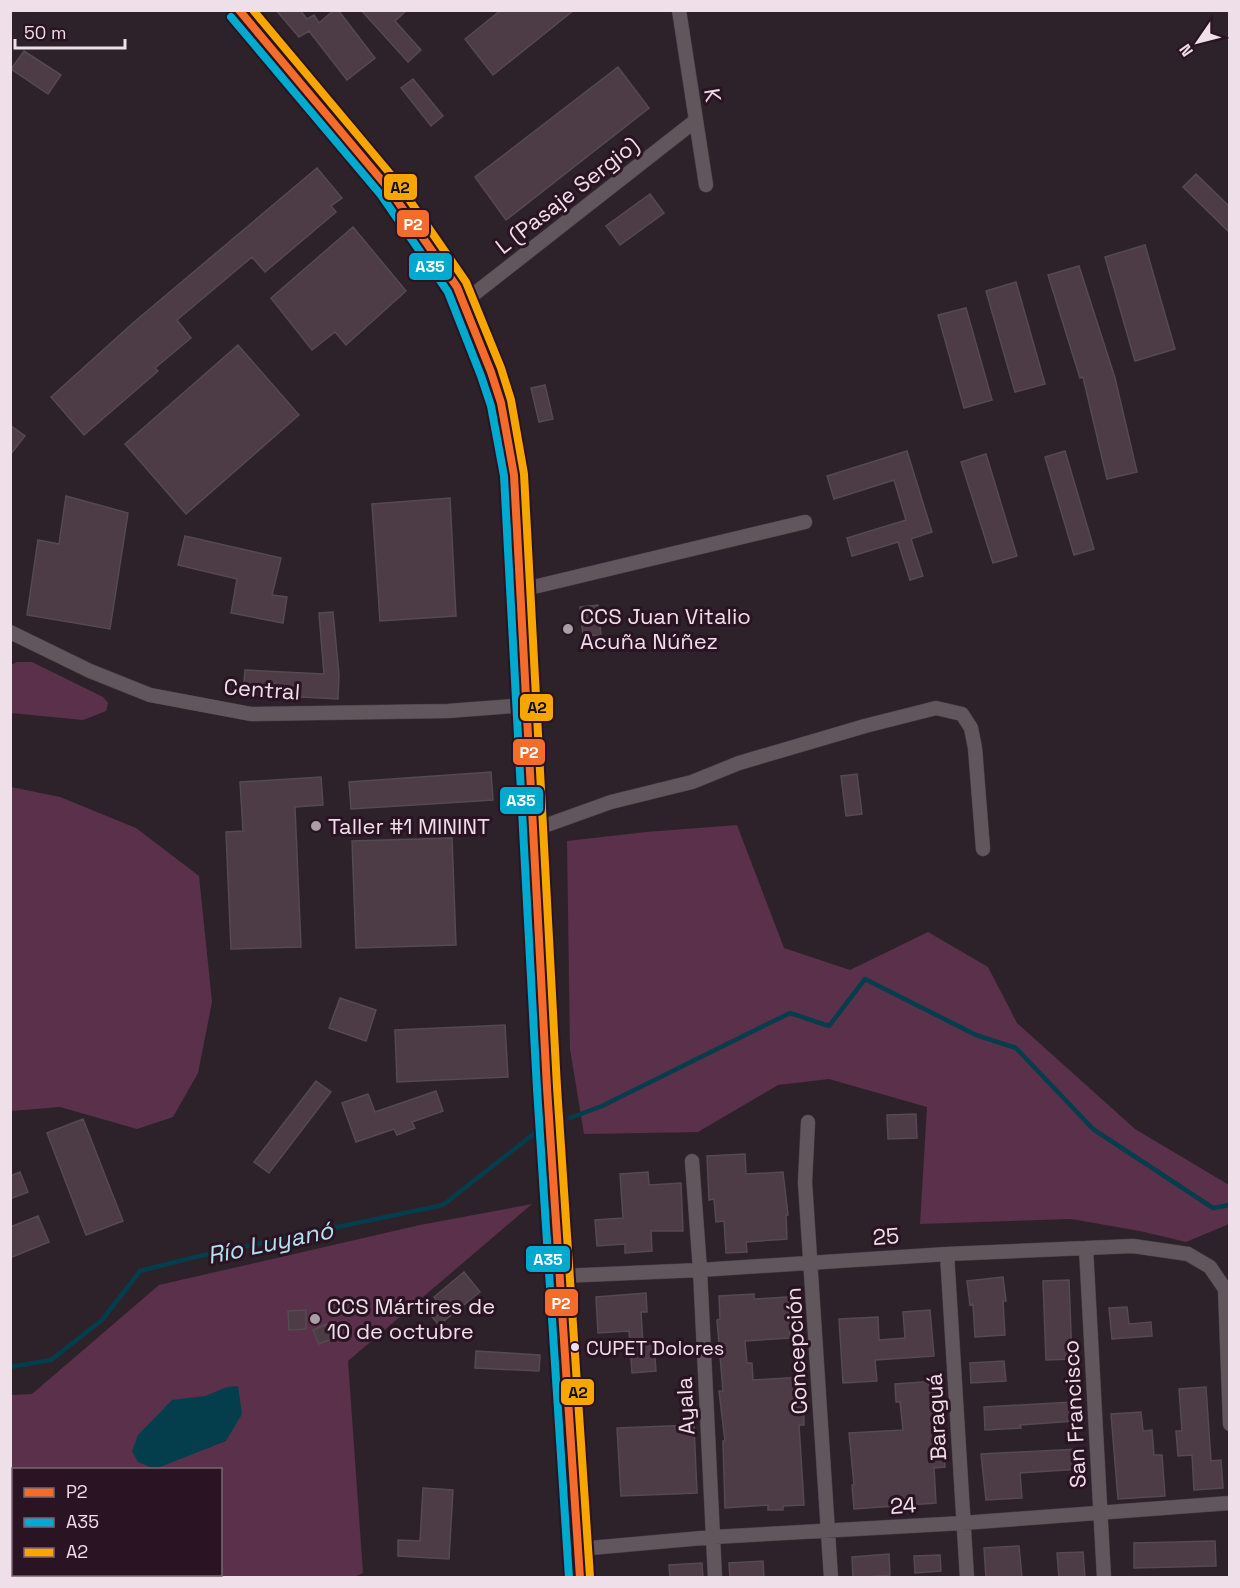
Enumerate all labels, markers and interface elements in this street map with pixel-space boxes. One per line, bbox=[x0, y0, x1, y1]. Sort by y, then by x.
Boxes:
scale bar bbox=[15, 12, 124, 50]
north arrow bbox=[1168, 12, 1228, 72]
text: 50 m bbox=[24, 21, 66, 44]
text: N bbox=[1174, 40, 1198, 61]
street label: K bbox=[698, 86, 728, 104]
street label: L (Pasaje Sergio) bbox=[490, 130, 644, 260]
line badge: A2 bbox=[383, 173, 418, 201]
text: A2 bbox=[390, 177, 410, 198]
line badge: P2 bbox=[396, 209, 430, 238]
text: P2 bbox=[403, 214, 423, 235]
line badge: A35 bbox=[408, 252, 453, 281]
text: A35 bbox=[415, 256, 445, 277]
place label: CCS Juan Vitalio Acuña Núñez bbox=[580, 602, 751, 655]
marker: CCS Juan Vitalio Acuña Núñez bbox=[561, 622, 575, 636]
street label: Central bbox=[223, 672, 301, 706]
line badge: A2 bbox=[519, 693, 554, 722]
text: A2 bbox=[527, 697, 547, 718]
line badge: P2 bbox=[512, 738, 546, 766]
text: P2 bbox=[519, 742, 539, 763]
line badge: A35 bbox=[499, 786, 544, 815]
text: A35 bbox=[506, 790, 536, 811]
place label: Taller #1 MININT bbox=[328, 812, 490, 840]
marker: Taller #1 MININT bbox=[309, 819, 323, 833]
water label: Río Luyanó bbox=[204, 1214, 337, 1271]
street label: 25 bbox=[872, 1221, 900, 1251]
line badge: A35 bbox=[525, 1245, 571, 1273]
text: A35 bbox=[533, 1249, 563, 1270]
street label: Concepción bbox=[779, 1287, 813, 1415]
line badge: P2 bbox=[544, 1288, 579, 1317]
place label: CCS Mártires de 10 de octubre bbox=[327, 1292, 495, 1345]
text: P2 bbox=[551, 1293, 571, 1314]
marker: CCS Mártires de 10 de octubre bbox=[308, 1312, 322, 1326]
place label: CUPET Dolores bbox=[586, 1335, 724, 1361]
street label: San Francisco bbox=[1056, 1339, 1092, 1489]
marker: CUPET Dolores bbox=[569, 1341, 581, 1353]
street label: Baraguá bbox=[920, 1372, 952, 1462]
street label: Ayala bbox=[669, 1376, 700, 1436]
line badge: A2 bbox=[560, 1378, 595, 1406]
text: A2 bbox=[568, 1382, 588, 1403]
legend bbox=[12, 1468, 222, 1576]
text: P2 bbox=[66, 1480, 88, 1503]
street label: 24 bbox=[889, 1490, 917, 1520]
text: A35 bbox=[66, 1510, 99, 1533]
text: A2 bbox=[66, 1540, 88, 1563]

